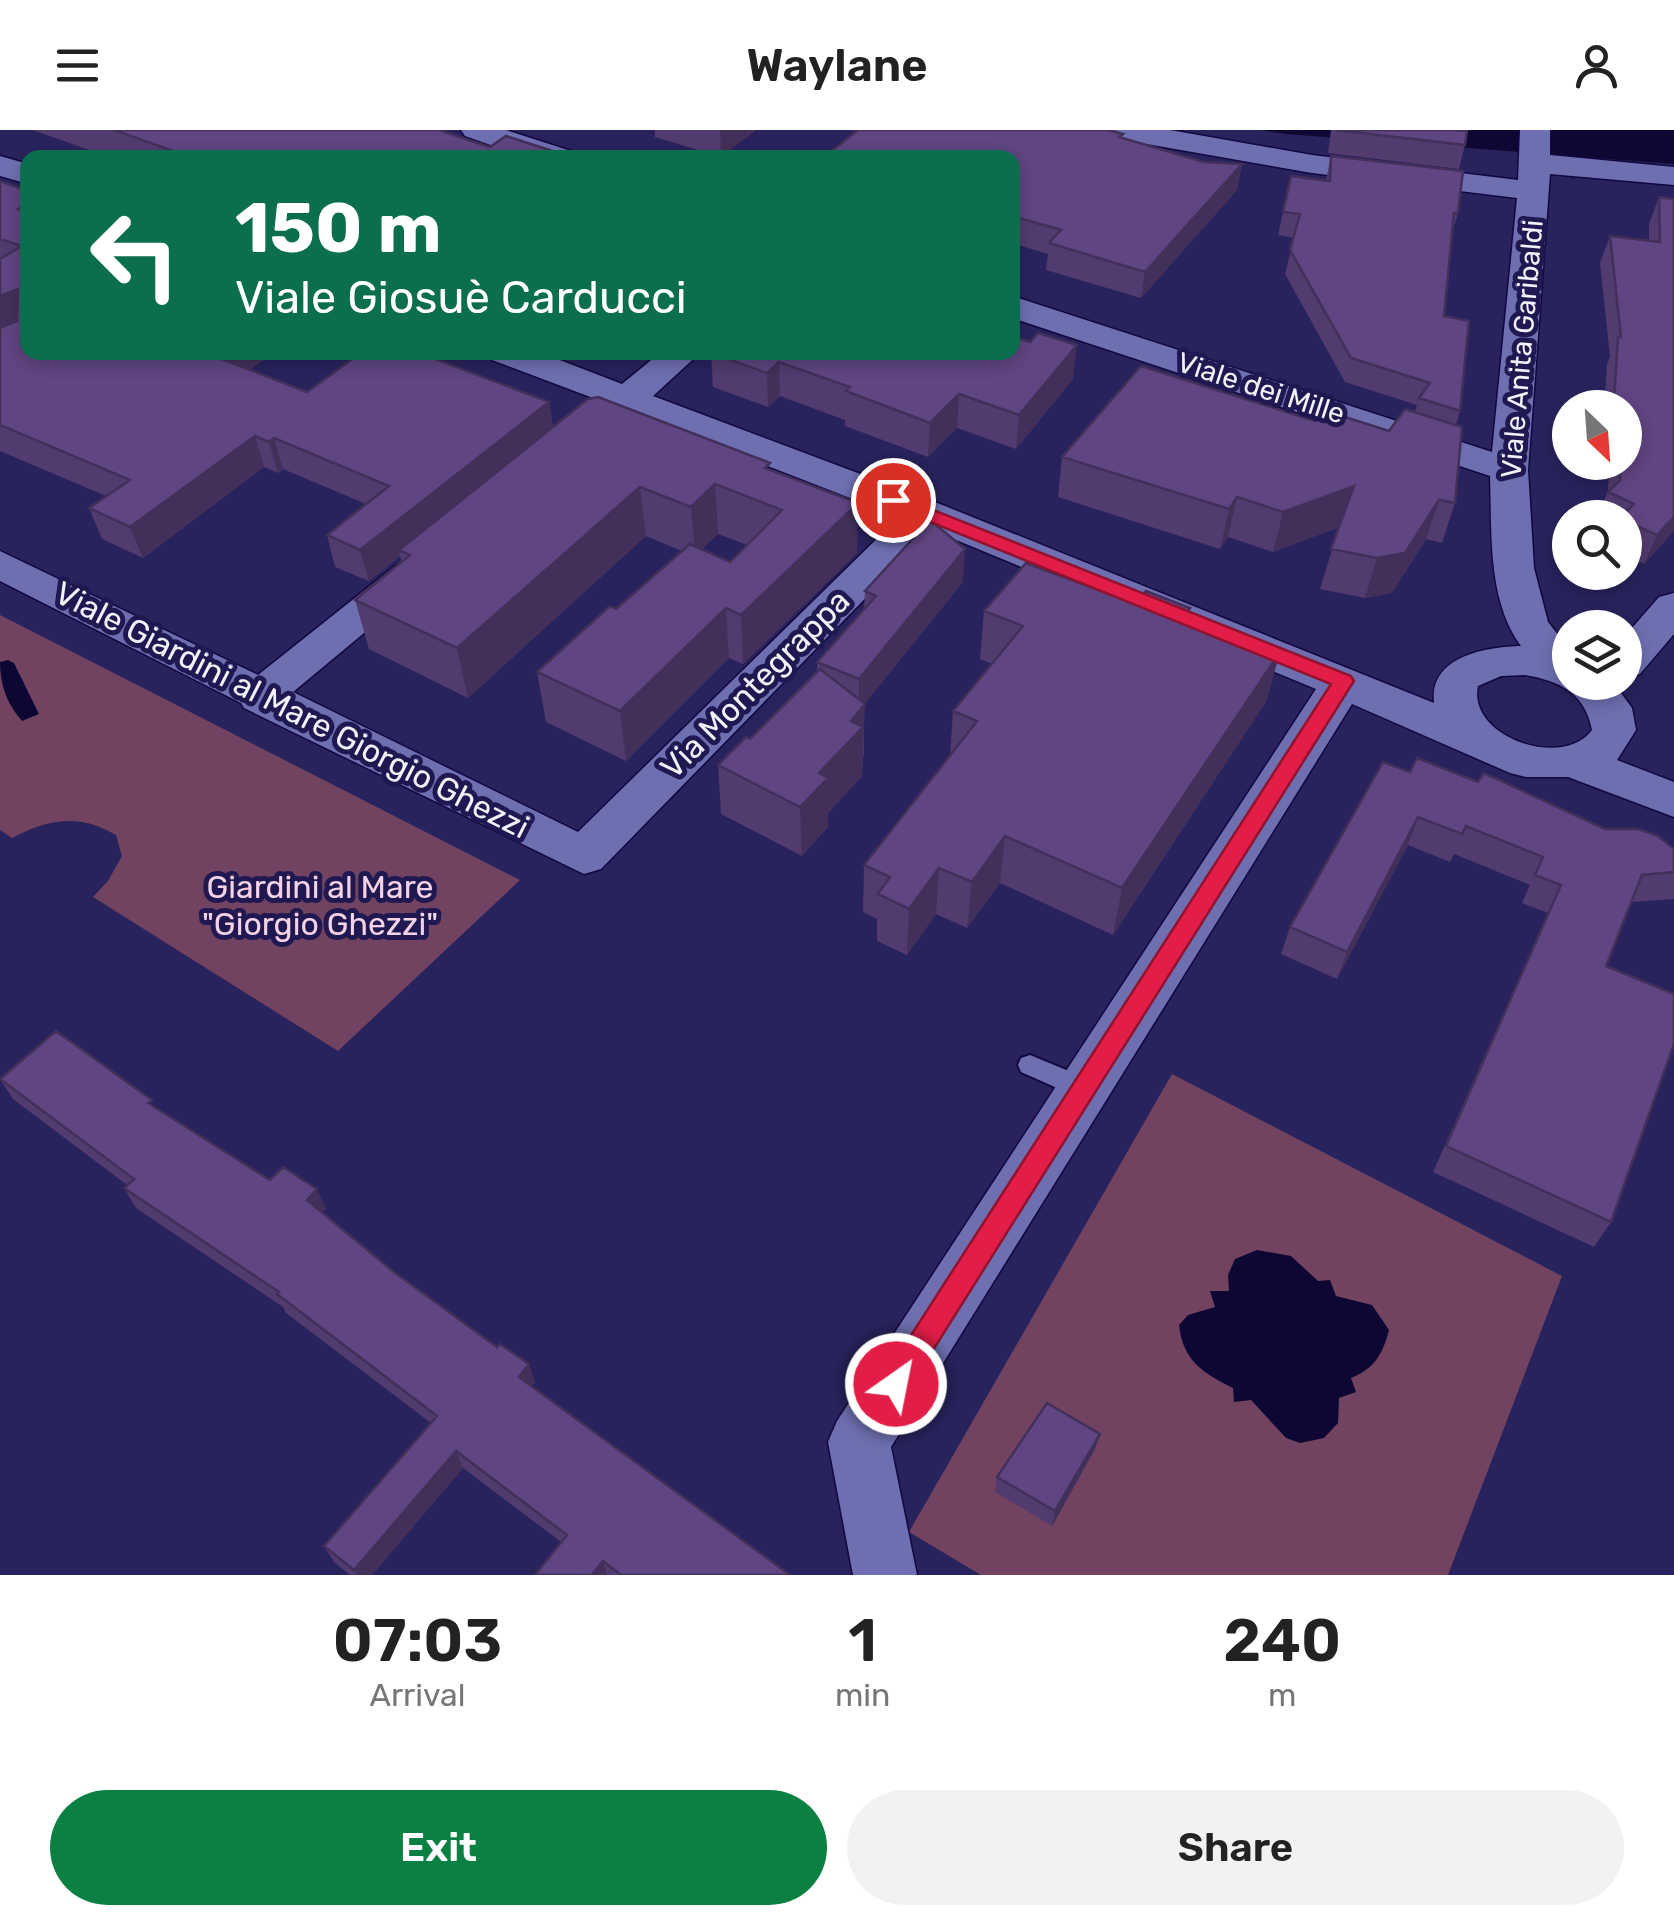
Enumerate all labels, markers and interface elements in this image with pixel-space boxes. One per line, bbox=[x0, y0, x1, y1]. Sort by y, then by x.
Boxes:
icon: menu bbox=[50, 38, 105, 93]
icon: person bbox=[1569, 38, 1624, 93]
text: Waylane bbox=[746, 39, 928, 92]
text: 150 m bbox=[235, 187, 442, 270]
icon: left bbox=[70, 190, 200, 320]
street label: Viale Anita Garibaldi bbox=[1494, 218, 1550, 480]
text: Viale Giosuè Carducci bbox=[235, 271, 687, 324]
street label: Viale dei Mille bbox=[1173, 345, 1349, 431]
north arrow bbox=[1552, 390, 1642, 480]
map controls bbox=[1552, 390, 1642, 700]
pin bbox=[851, 458, 936, 543]
icon: arrive bbox=[866, 473, 921, 528]
button: search bbox=[1552, 500, 1642, 590]
street label: Viale Giardini al Mare Giorgio Ghezzi bbox=[49, 573, 535, 847]
street label: Via Montegrappa bbox=[652, 581, 858, 787]
button: layers bbox=[1552, 610, 1642, 700]
park label: Giardini al Mare "Giorgio Ghezzi" bbox=[202, 868, 438, 943]
position arrow bbox=[844, 1332, 948, 1436]
text: 07:03 bbox=[333, 1605, 502, 1676]
text: 1 bbox=[848, 1605, 877, 1676]
text: 240 bbox=[1223, 1605, 1341, 1676]
text: Arrival bbox=[369, 1676, 465, 1714]
text: min bbox=[835, 1676, 891, 1714]
text: m bbox=[1268, 1676, 1296, 1714]
button: Exit bbox=[50, 1790, 827, 1905]
button: Share bbox=[847, 1790, 1624, 1905]

